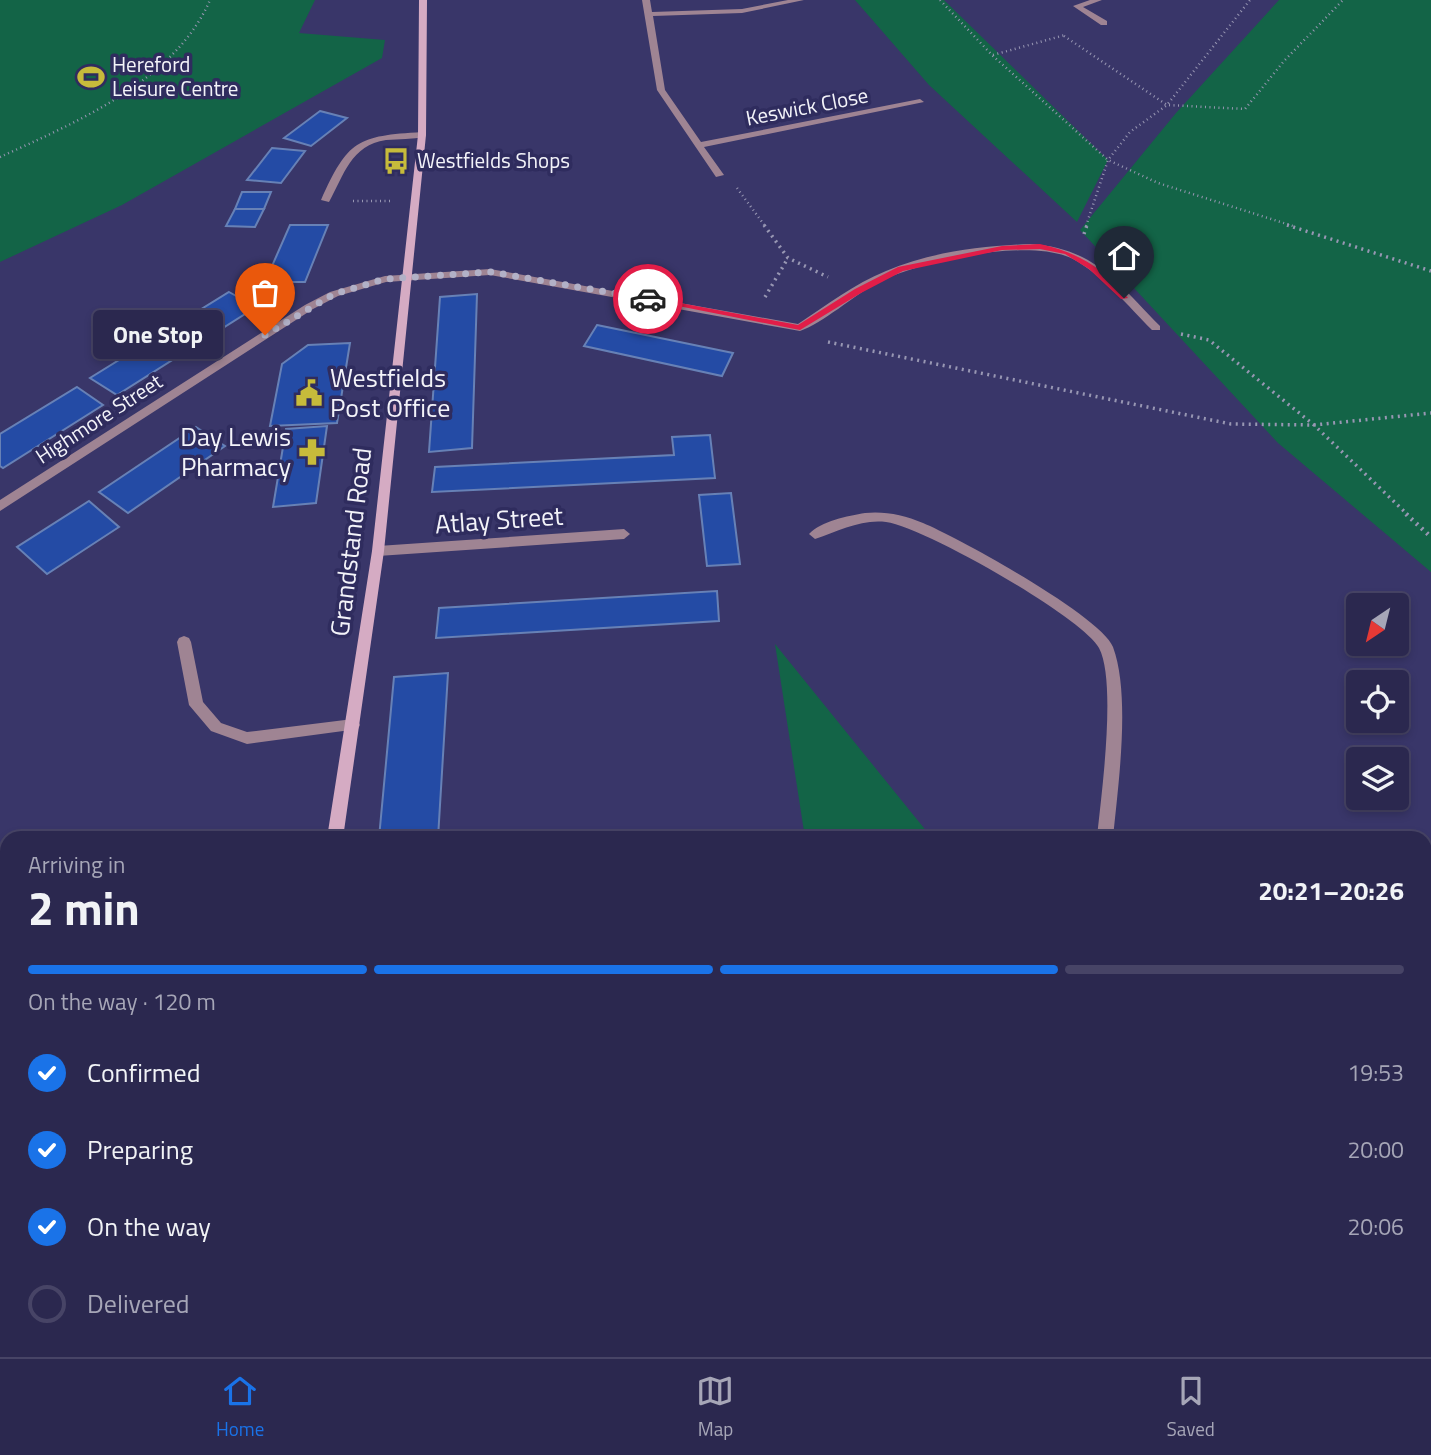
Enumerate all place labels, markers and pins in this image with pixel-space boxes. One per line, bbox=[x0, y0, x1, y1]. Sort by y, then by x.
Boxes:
place label: Hereford Leisure Centre bbox=[112, 48, 238, 104]
sports icon: Hereford Leisure Centre bbox=[76, 62, 106, 92]
place label: Westfields Shops bbox=[417, 144, 570, 176]
bus stop icon: Westfields Shops bbox=[381, 146, 411, 176]
pin bbox=[1094, 226, 1154, 298]
pin bbox=[235, 263, 295, 335]
callout: One Stop bbox=[93, 310, 223, 360]
place label: Westfields Post Office bbox=[330, 358, 450, 427]
public building icon: Westfields Post Office bbox=[294, 378, 324, 408]
place label: Day Lewis Pharmacy bbox=[180, 417, 291, 486]
pharmacy icon: Day Lewis Pharmacy bbox=[297, 437, 327, 467]

